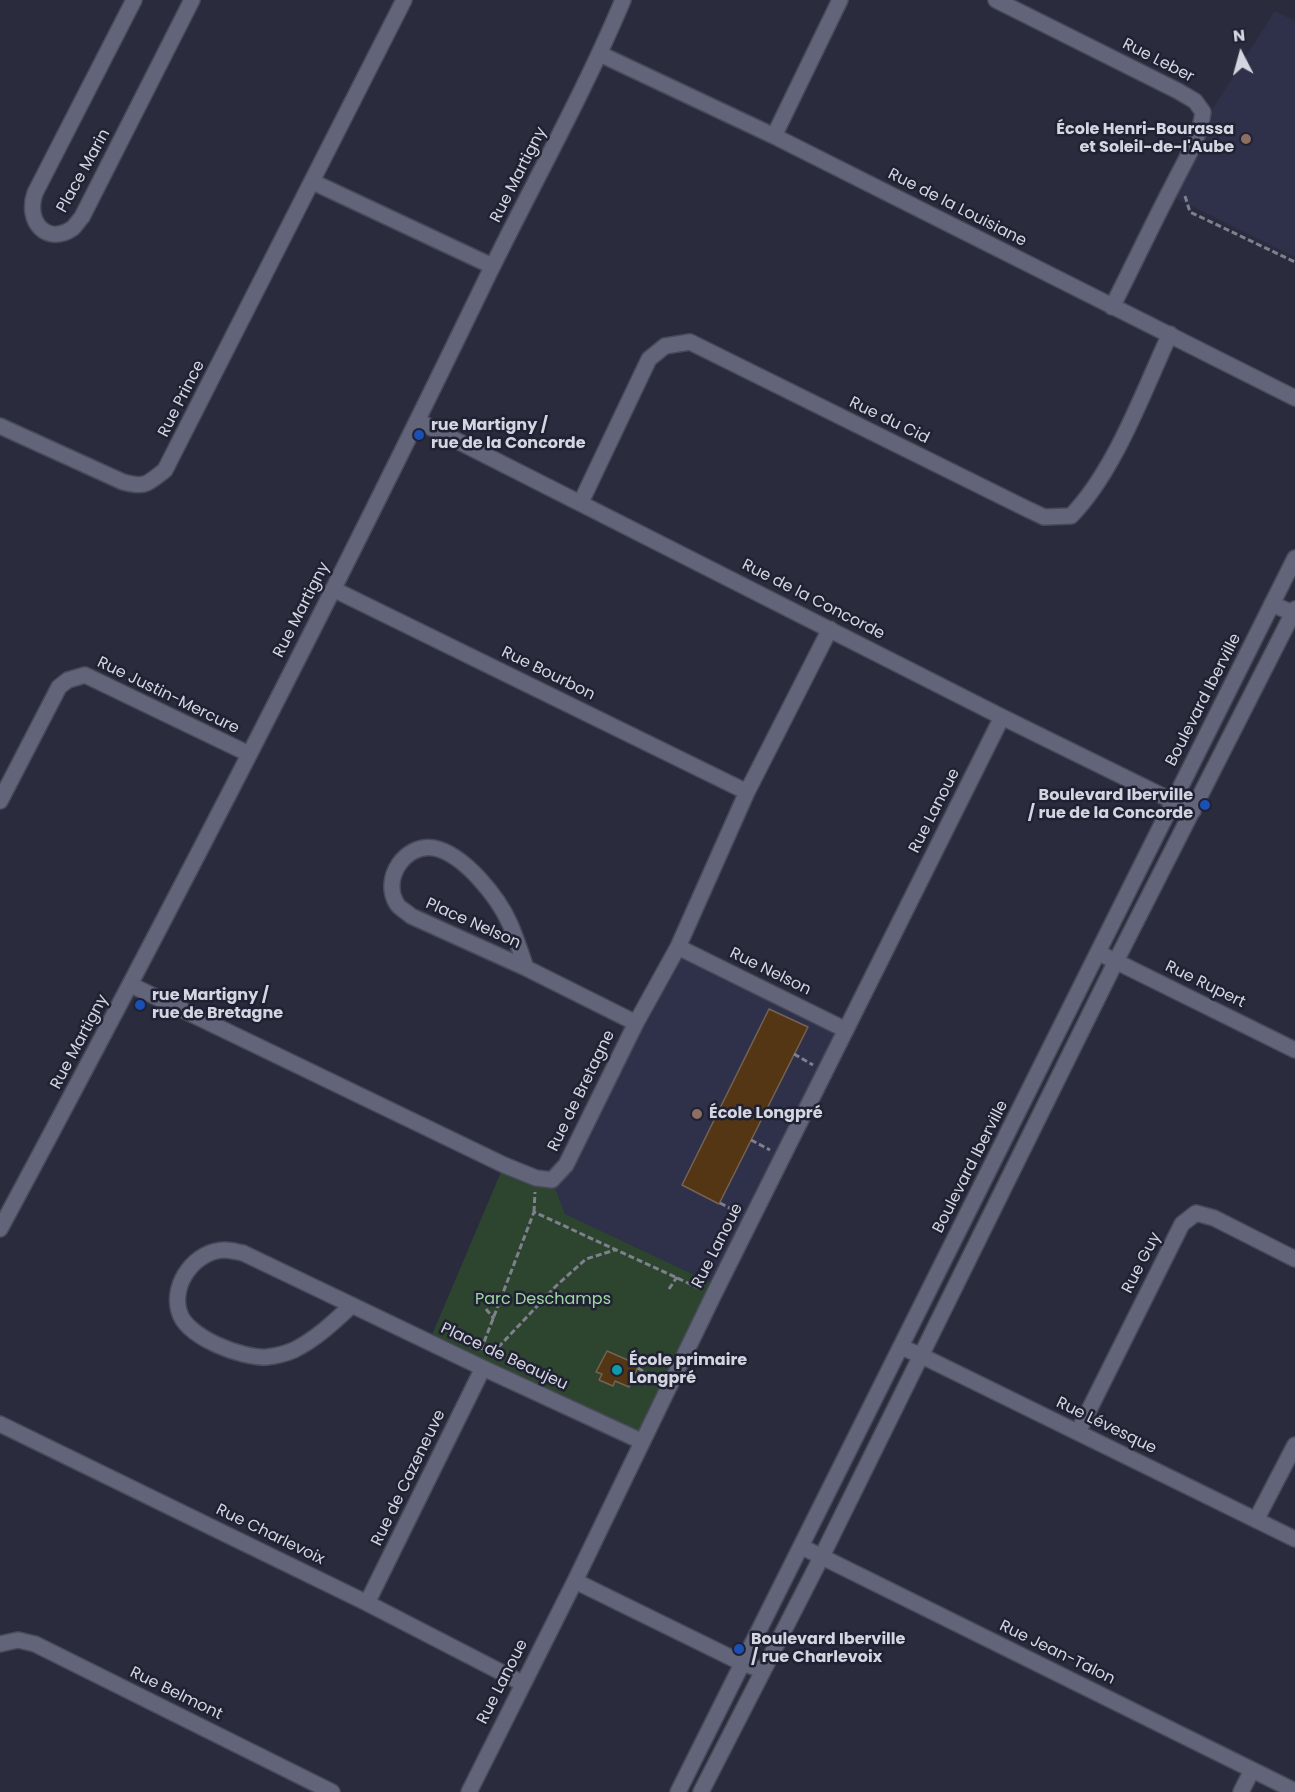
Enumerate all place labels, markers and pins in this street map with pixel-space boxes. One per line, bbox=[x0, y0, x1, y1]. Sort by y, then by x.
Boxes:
place label: École Henri-Bourassa et Soleil-de-l'Aube bbox=[1056, 120, 1234, 158]
marker: École Henri-Bourassa et Soleil-de-l'Aube bbox=[1239, 132, 1253, 146]
place label: rue Martigny / rue de la Concorde bbox=[431, 416, 586, 454]
marker: rue Martigny / rue de la Concorde bbox=[412, 428, 426, 442]
place label: Boulevard Iberville / rue de la Concorde bbox=[1028, 786, 1193, 824]
marker: Boulevard Iberville / rue de la Concorde bbox=[1198, 798, 1212, 812]
place label: rue Martigny / rue de Bretagne bbox=[152, 986, 283, 1024]
marker: rue Martigny / rue de Bretagne bbox=[133, 998, 147, 1012]
place label: École Longpré bbox=[709, 1104, 823, 1124]
marker: École Longpré bbox=[690, 1107, 704, 1121]
place label: École primaire Longpré bbox=[629, 1351, 747, 1389]
marker: École primaire Longpré bbox=[610, 1363, 624, 1377]
place label: Boulevard Iberville / rue Charlevoix bbox=[751, 1630, 905, 1668]
marker: Boulevard Iberville / rue Charlevoix bbox=[732, 1642, 746, 1656]

